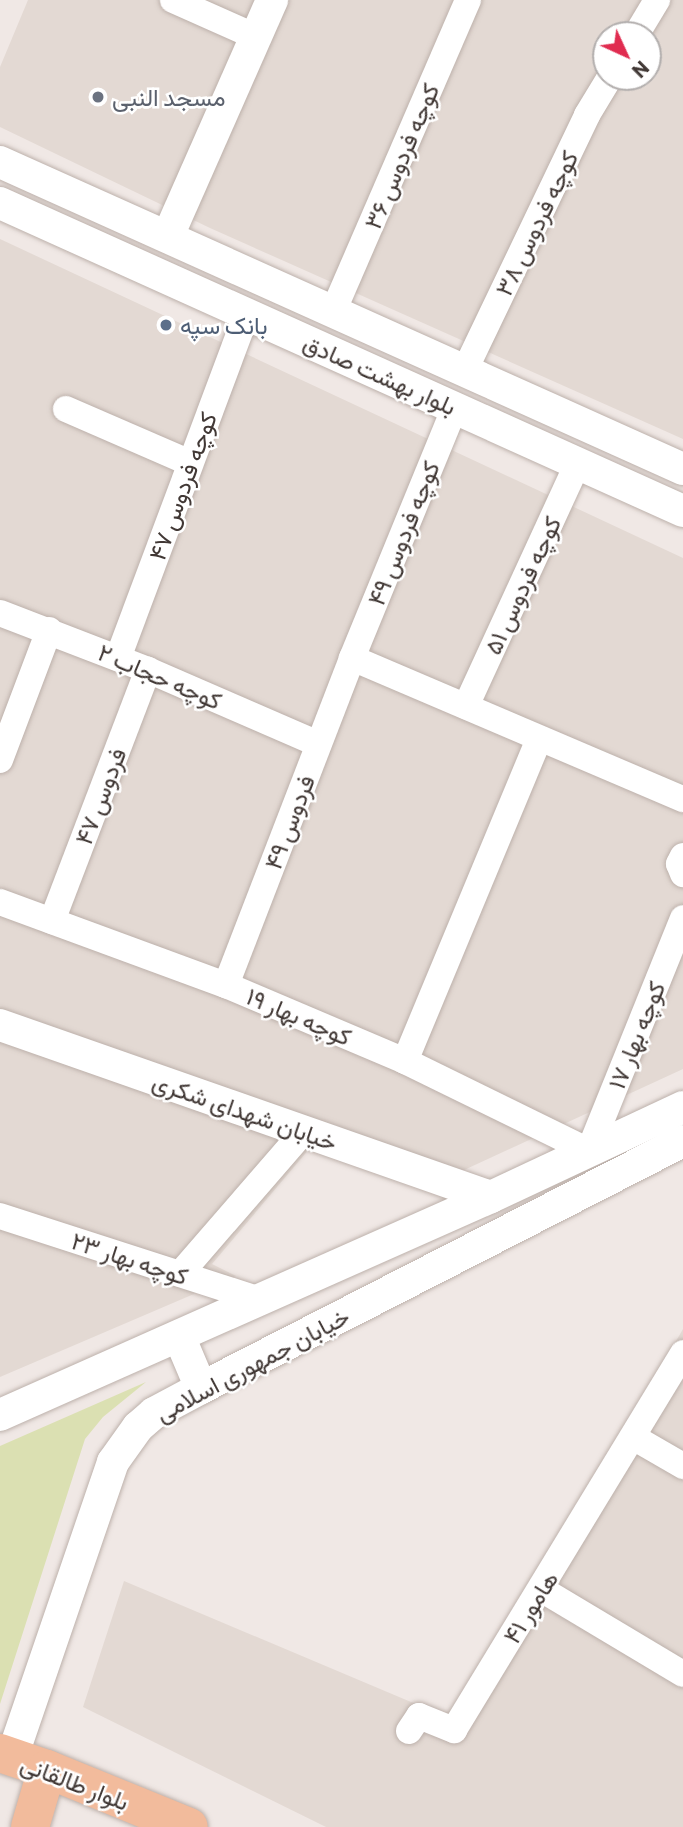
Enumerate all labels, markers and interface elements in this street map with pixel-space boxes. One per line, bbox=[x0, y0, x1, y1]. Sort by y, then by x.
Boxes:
north arrow bbox=[592, 21, 662, 91]
text: N bbox=[628, 57, 654, 83]
street label: کوچه فردوس ۳۶ bbox=[357, 79, 445, 233]
place label: مسجد النبی bbox=[112, 83, 225, 111]
marker: مسجد النبی bbox=[90, 89, 106, 105]
street label: کوچه فردوس ۳۸ bbox=[488, 146, 584, 300]
place label: بانک سپه bbox=[180, 311, 267, 339]
marker: بانک سپه bbox=[158, 317, 174, 333]
street label: بلوار بهشت صادق bbox=[299, 327, 461, 421]
street label: کوچه فردوس ۴۷ bbox=[142, 408, 222, 564]
street label: کوچه فردوس ۴۹ bbox=[361, 457, 445, 609]
street label: کوچه فردوس ۵۱ bbox=[477, 511, 567, 659]
street label: کوچه حجاب ۲ bbox=[94, 637, 226, 715]
street label: فردوس ۴۷ bbox=[68, 744, 132, 848]
street label: فردوس ۴۹ bbox=[258, 771, 320, 873]
street label: کوچه بهار ۱۷ bbox=[601, 977, 671, 1093]
street label: کوچه بهار ۱۹ bbox=[242, 981, 356, 1051]
street label: خیابان شهدای شکری bbox=[149, 1066, 341, 1156]
street label: کوچه بهار ۲۳ bbox=[68, 1226, 192, 1290]
street label: خیابان جمهوری اسلامی bbox=[150, 1301, 354, 1427]
street label: هامور ۴۱ bbox=[497, 1565, 563, 1649]
street label: بلوار طالقانی bbox=[17, 1748, 133, 1816]

